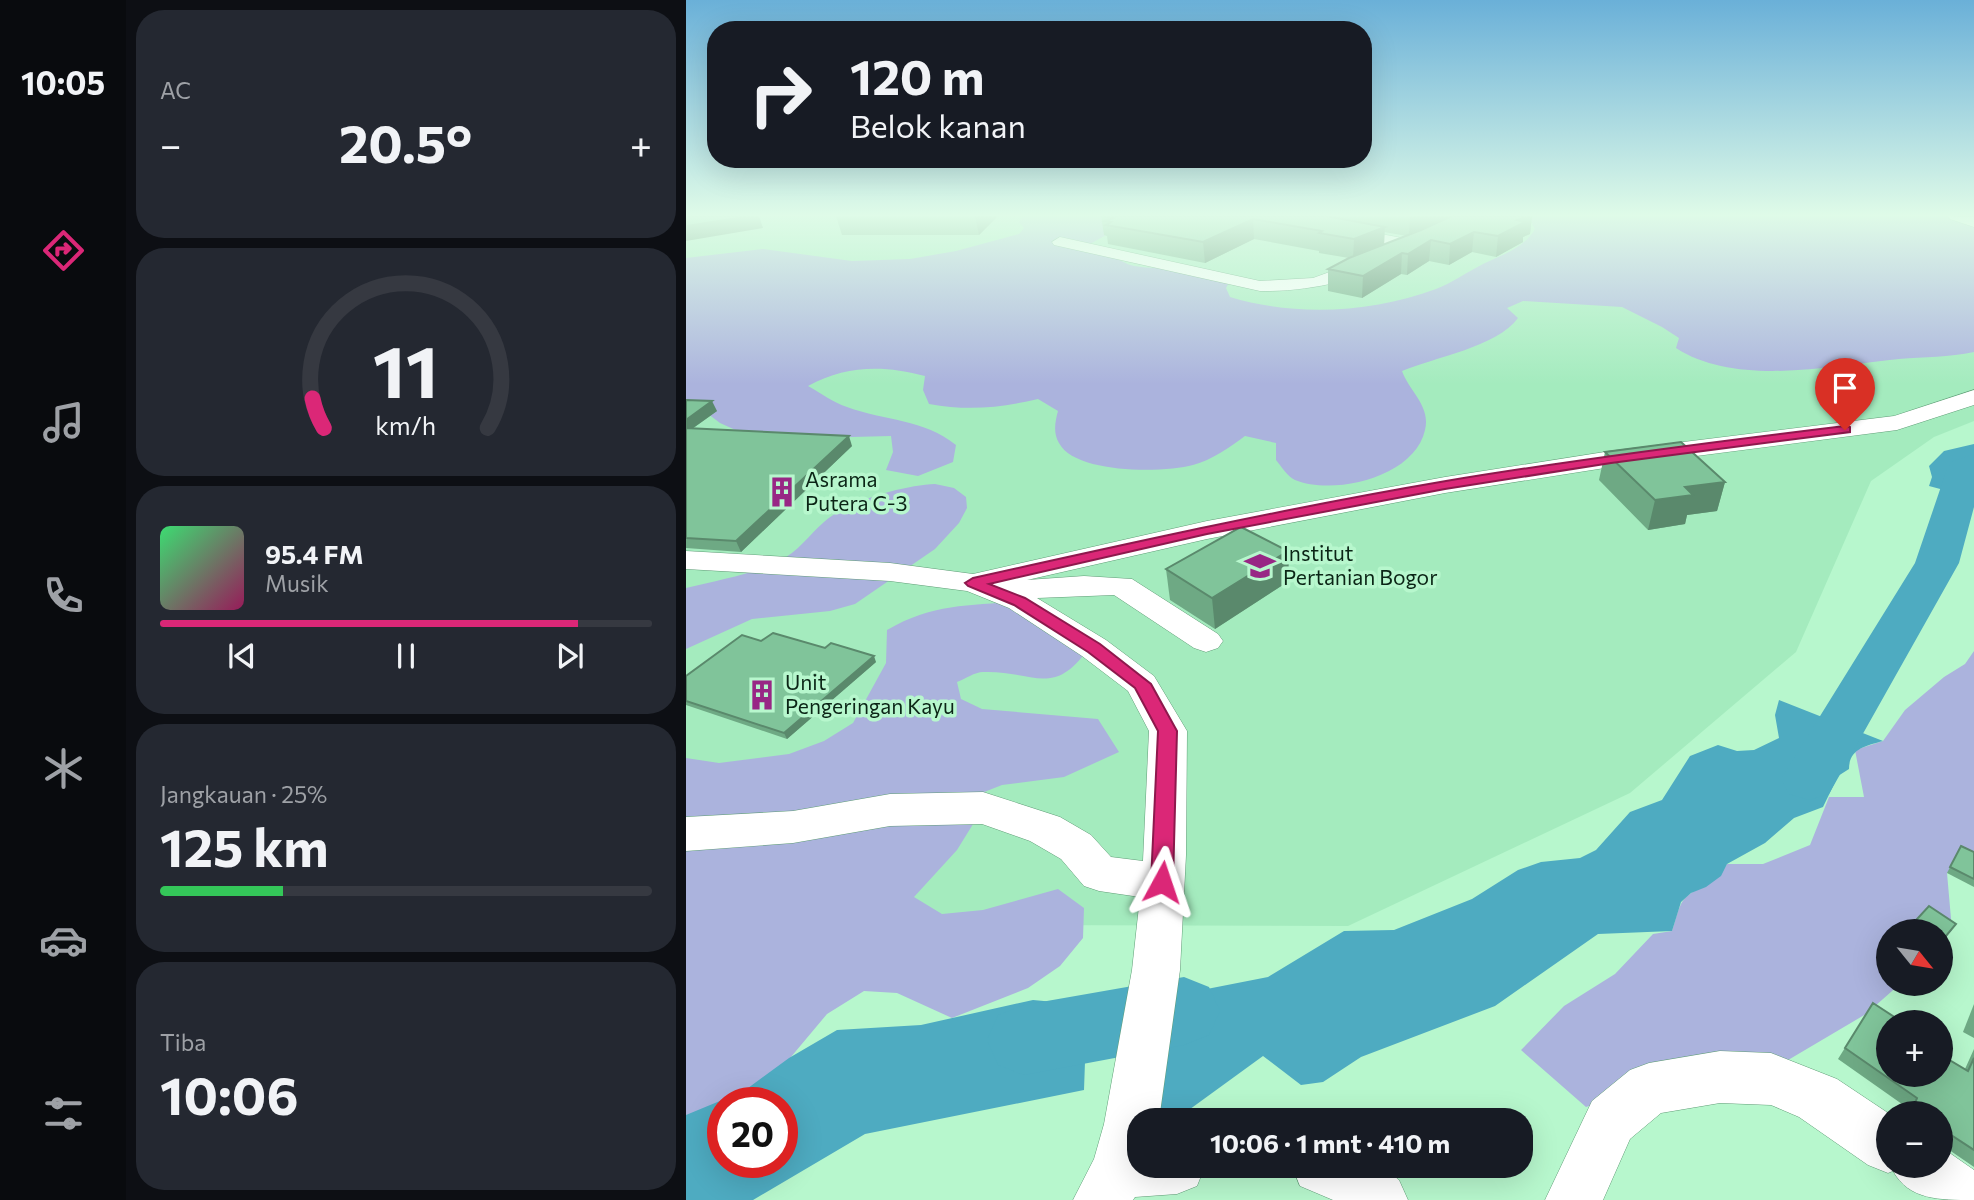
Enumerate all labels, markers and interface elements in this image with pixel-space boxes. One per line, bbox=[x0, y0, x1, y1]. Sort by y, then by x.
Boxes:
text: 120 m bbox=[850, 45, 984, 105]
icon: right bbox=[735, 49, 826, 140]
text: 10:05 bbox=[21, 62, 105, 102]
text: AC bbox=[160, 76, 191, 104]
text: Belok kanan bbox=[850, 105, 1026, 145]
text: 20.5° bbox=[339, 110, 472, 174]
text: − bbox=[160, 120, 182, 167]
text: + bbox=[630, 120, 652, 167]
icon: directions bbox=[39, 226, 88, 275]
text: 11 bbox=[373, 324, 439, 413]
pin bbox=[1815, 358, 1875, 430]
icon: arrive bbox=[1826, 369, 1864, 407]
icon: music bbox=[39, 398, 88, 447]
text: km/h bbox=[376, 410, 436, 440]
place label: Asrama Putera C-3 bbox=[805, 466, 908, 515]
building icon: Asrama Putera C-3 bbox=[765, 475, 799, 509]
text: 95.4 FM bbox=[265, 538, 364, 569]
place label: Institut Pertanian Bogor bbox=[1283, 540, 1438, 589]
school or university icon: Institut Pertanian Bogor bbox=[1243, 549, 1277, 583]
text: Musik bbox=[265, 569, 329, 597]
icon: phone bbox=[39, 571, 88, 620]
icon: previous bbox=[223, 637, 261, 675]
icon: pause bbox=[387, 637, 425, 675]
icon: next bbox=[551, 637, 589, 675]
place label: Unit Pengeringan Kayu bbox=[785, 669, 955, 718]
building icon: Unit Pengeringan Kayu bbox=[745, 678, 779, 712]
icon: climate bbox=[39, 744, 88, 793]
text: Jangkauan · 25% bbox=[160, 780, 327, 808]
text: 125 km bbox=[160, 814, 329, 878]
position arrow bbox=[1125, 845, 1199, 919]
icon: car bbox=[39, 916, 88, 965]
north arrow bbox=[1876, 919, 1953, 996]
map controls bbox=[1876, 919, 1953, 1178]
button: + bbox=[1876, 1010, 1953, 1087]
text: Tiba bbox=[160, 1028, 206, 1056]
text: 10:06 bbox=[160, 1062, 298, 1126]
speed limit sign: 20 bbox=[707, 1087, 798, 1178]
icon: filters bbox=[39, 1089, 88, 1138]
button: − bbox=[1876, 1101, 1953, 1178]
text: 10:06 · 1 mnt · 410 m bbox=[1210, 1127, 1450, 1158]

